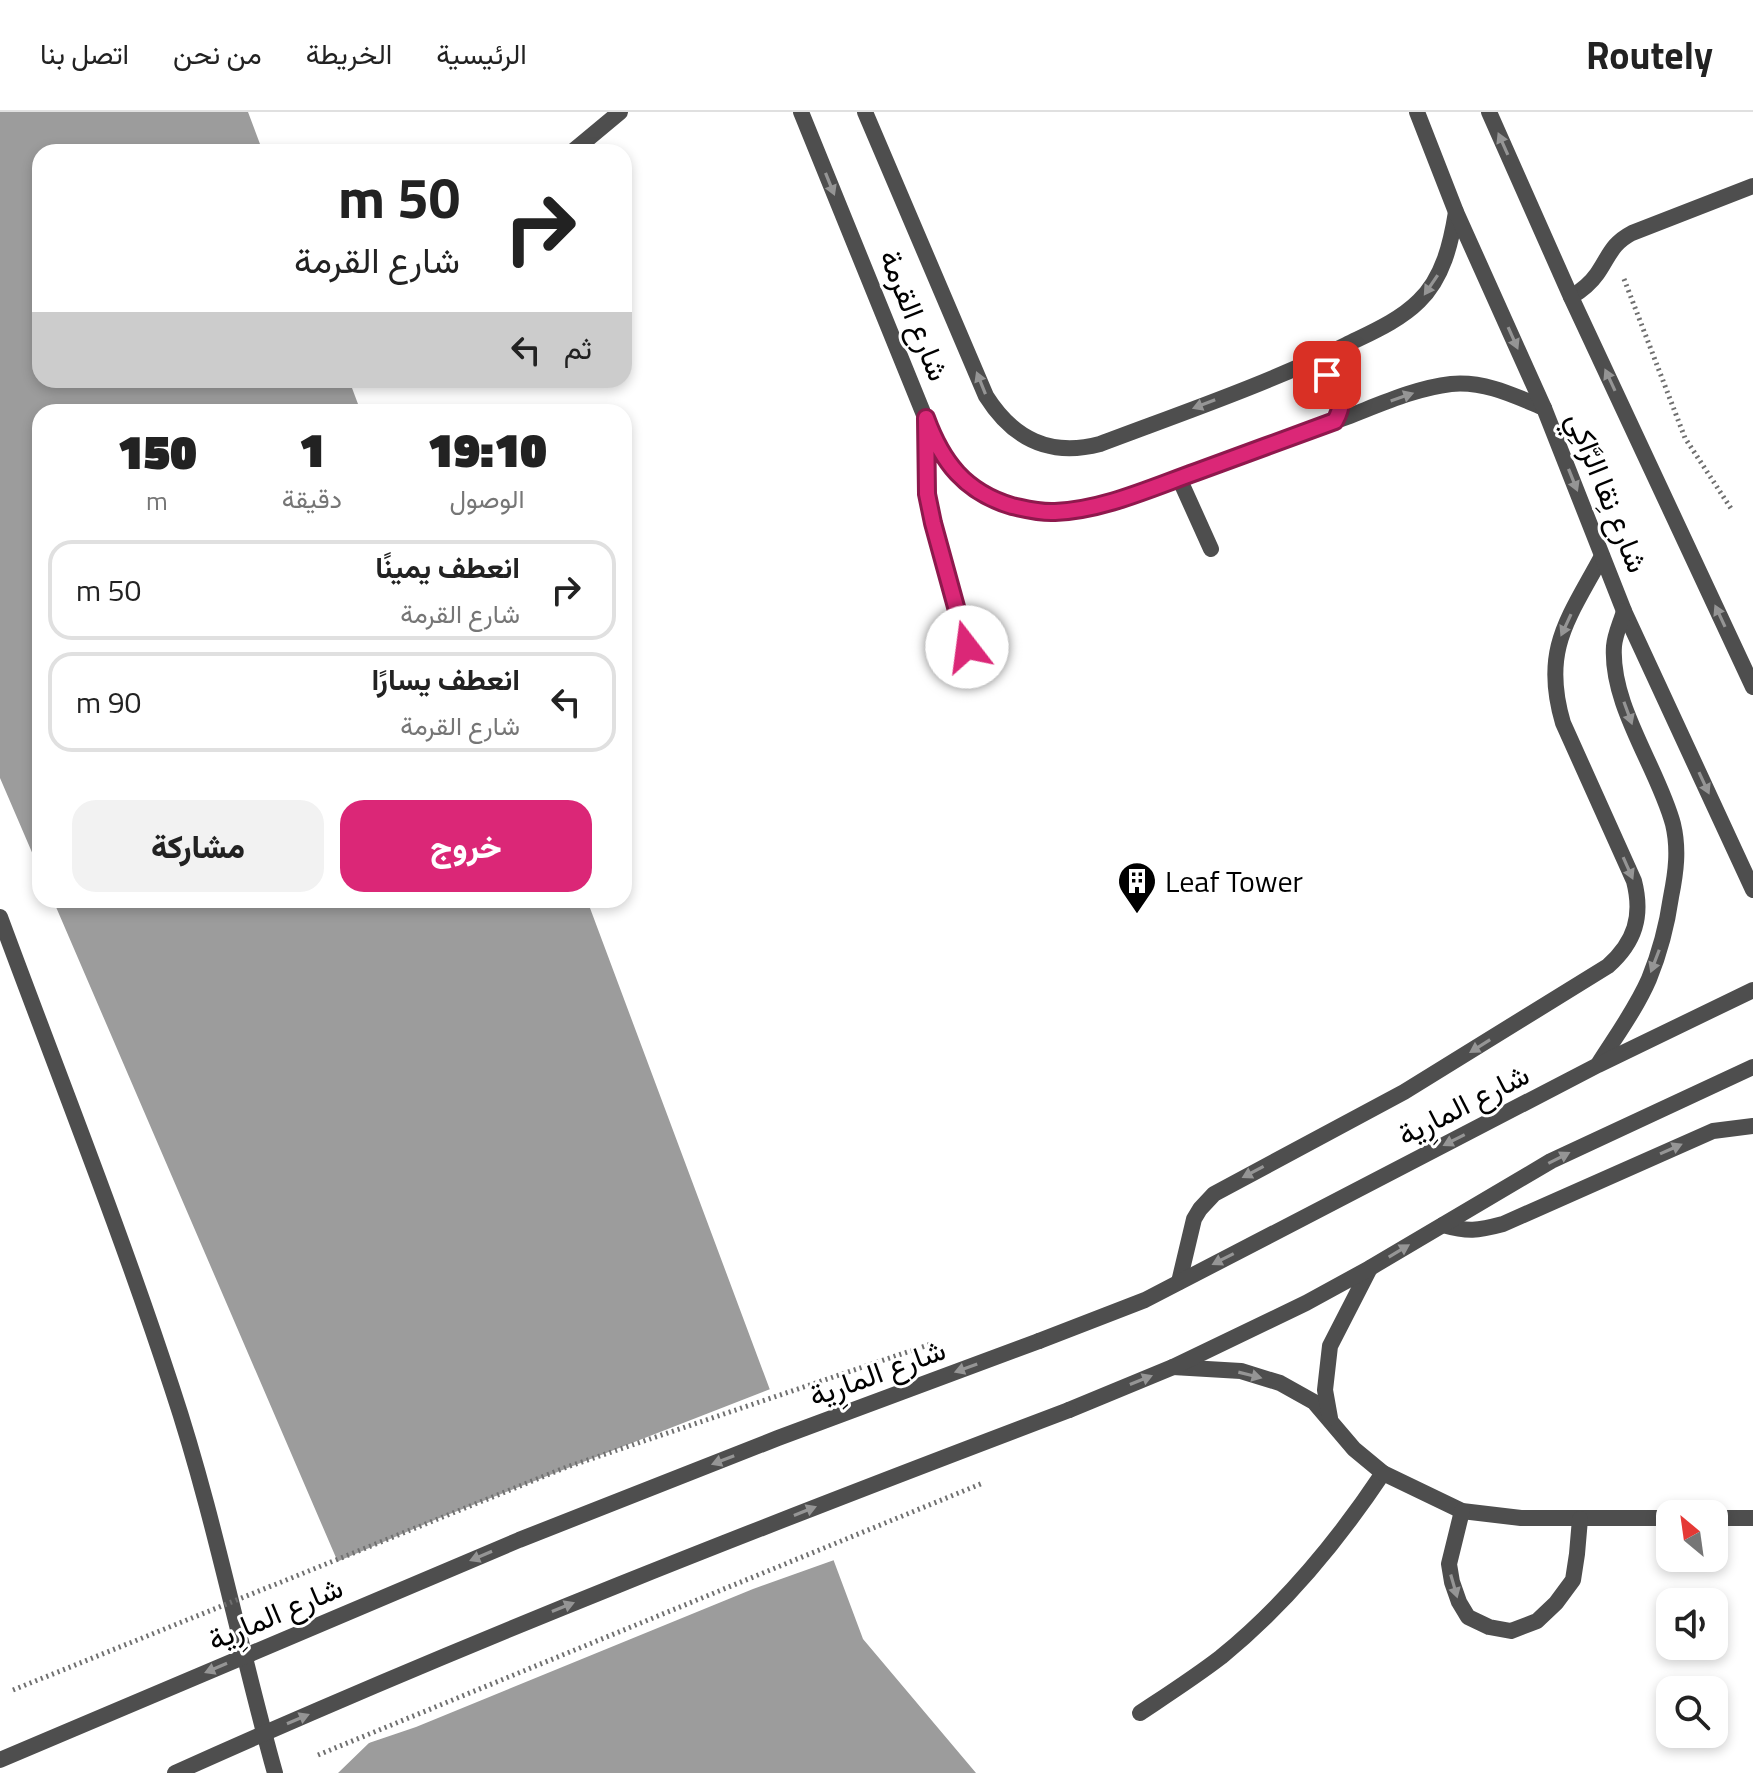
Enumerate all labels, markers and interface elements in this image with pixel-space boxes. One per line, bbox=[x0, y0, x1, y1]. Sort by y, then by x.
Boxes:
text: Routely bbox=[1586, 26, 1713, 84]
text: اتصل بنا bbox=[40, 32, 129, 75]
text: من نحن bbox=[173, 32, 262, 75]
text: الخريطة bbox=[306, 32, 392, 75]
text: الرئيسية bbox=[436, 32, 527, 75]
one-way arrow bbox=[1496, 132, 1509, 156]
text: 50 m bbox=[338, 155, 460, 240]
one-way arrow bbox=[824, 172, 837, 196]
icon: right bbox=[488, 176, 592, 280]
text: شارع القرمة bbox=[294, 232, 460, 287]
street label: شارع القرمة bbox=[868, 242, 962, 388]
one-way arrow bbox=[1424, 274, 1439, 295]
text: ثم bbox=[564, 325, 592, 371]
one-way arrow bbox=[1506, 327, 1520, 350]
icon: left bbox=[504, 328, 548, 372]
pin bbox=[1293, 341, 1361, 409]
icon: arrive bbox=[1305, 353, 1349, 397]
one-way arrow bbox=[1603, 369, 1617, 392]
one-way arrow bbox=[974, 371, 987, 395]
one-way arrow bbox=[1391, 390, 1415, 403]
one-way arrow bbox=[1192, 398, 1216, 411]
street label: شارع نِقا الرَّاكِي bbox=[1553, 405, 1661, 580]
text: 1 bbox=[299, 413, 325, 486]
text: 19:10 bbox=[427, 413, 547, 486]
text: 150 bbox=[117, 415, 197, 488]
one-way arrow bbox=[1566, 468, 1579, 492]
text: دقيقة bbox=[282, 479, 342, 518]
text: الوصول bbox=[449, 479, 525, 518]
text: m bbox=[146, 481, 168, 520]
text: انعطف يمينًا bbox=[375, 544, 520, 590]
text: 50 m bbox=[76, 567, 141, 613]
icon: right bbox=[544, 568, 588, 612]
text: شارع القرمة bbox=[400, 594, 520, 633]
one-way arrow bbox=[1713, 604, 1727, 628]
position arrow bbox=[925, 605, 1009, 689]
one-way arrow bbox=[1559, 613, 1573, 637]
text: انعطف يسارًا bbox=[371, 656, 520, 702]
text: 90 m bbox=[76, 679, 141, 725]
icon: left bbox=[544, 680, 588, 724]
one-way arrow bbox=[1622, 701, 1635, 725]
text: شارع القرمة bbox=[400, 706, 520, 745]
one-way arrow bbox=[1697, 771, 1711, 795]
button: مشاركة bbox=[72, 800, 324, 892]
button: خروج bbox=[340, 800, 592, 892]
one-way arrow bbox=[1621, 856, 1635, 880]
place label: Leaf Tower bbox=[1165, 858, 1303, 904]
building icon: Leaf Tower bbox=[1116, 860, 1158, 915]
one-way arrow bbox=[1649, 950, 1661, 974]
one-way arrow bbox=[1469, 1038, 1491, 1052]
street label: شارع المارِية bbox=[1389, 1051, 1538, 1158]
one-way arrow bbox=[1443, 1133, 1466, 1146]
one-way arrow bbox=[1659, 1143, 1683, 1156]
one-way arrow bbox=[1547, 1151, 1570, 1164]
one-way arrow bbox=[1242, 1165, 1264, 1179]
one-way arrow bbox=[1388, 1244, 1410, 1258]
one-way arrow bbox=[1212, 1253, 1235, 1266]
street label: شارع المارِية bbox=[802, 1326, 952, 1419]
one-way arrow bbox=[954, 1363, 978, 1375]
one-way arrow bbox=[1238, 1369, 1263, 1381]
one-way arrow bbox=[1129, 1373, 1153, 1386]
one-way arrow bbox=[711, 1454, 735, 1467]
north arrow bbox=[1656, 1500, 1728, 1572]
map controls bbox=[1656, 1500, 1728, 1748]
one-way arrow bbox=[793, 1504, 817, 1517]
one-way arrow bbox=[470, 1550, 493, 1563]
street label: شارع المارِية bbox=[200, 1564, 350, 1663]
one-way arrow bbox=[1449, 1574, 1461, 1599]
button: sound bbox=[1656, 1588, 1728, 1660]
one-way arrow bbox=[551, 1601, 575, 1614]
one-way arrow bbox=[204, 1662, 228, 1675]
button: search bbox=[1656, 1676, 1728, 1748]
one-way arrow bbox=[286, 1713, 310, 1726]

